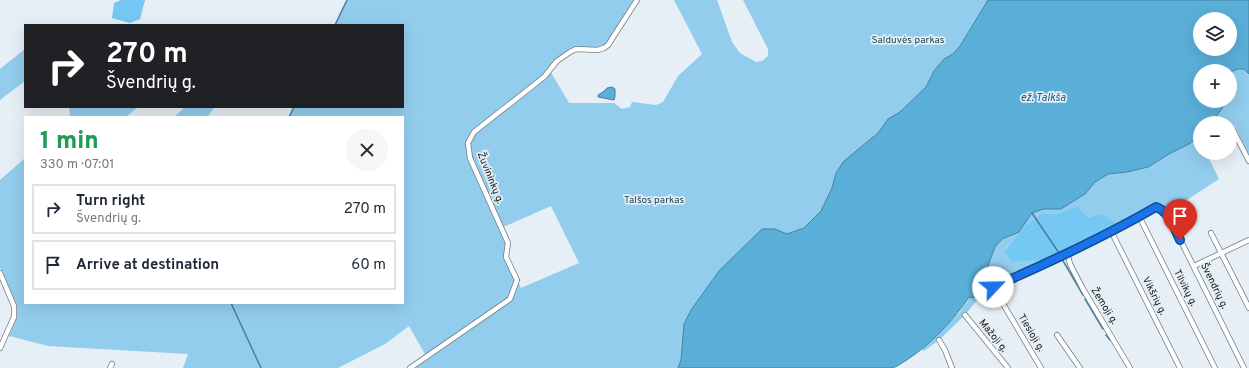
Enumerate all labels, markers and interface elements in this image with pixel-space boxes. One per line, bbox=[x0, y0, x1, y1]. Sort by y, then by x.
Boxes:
map controls bbox=[1193, 12, 1237, 160]
button: layers bbox=[1193, 12, 1237, 56]
park label: Salduvės parkas bbox=[872, 34, 945, 47]
text: 270 m bbox=[106, 37, 188, 73]
icon: right bbox=[40, 40, 92, 92]
button: + bbox=[1193, 64, 1237, 108]
text: Švendrių g. bbox=[106, 72, 196, 95]
water label: ež. Talkša bbox=[1020, 91, 1066, 105]
button: − bbox=[1193, 116, 1237, 160]
text: 1 min bbox=[40, 127, 99, 157]
button: close bbox=[346, 129, 388, 171]
street label: Žuvininkų g. bbox=[474, 150, 506, 206]
text: 330 m · 07:01 bbox=[40, 157, 114, 173]
text: Turn right bbox=[76, 192, 145, 211]
park label: Talšos parkas bbox=[624, 194, 684, 207]
icon: right bbox=[42, 198, 64, 220]
pin bbox=[1163, 199, 1197, 240]
text: 270 m bbox=[344, 200, 386, 219]
icon: arrive bbox=[1169, 205, 1191, 227]
text: Švendrių g. bbox=[76, 211, 141, 227]
icon: arrive bbox=[42, 254, 64, 276]
text: Arrive at destination bbox=[76, 256, 219, 275]
text: 60 m bbox=[351, 256, 386, 275]
street label: Švendrių g. bbox=[1197, 261, 1231, 311]
position arrow bbox=[972, 266, 1014, 308]
street label: Tilvikų g. bbox=[1170, 267, 1200, 309]
street label: Vikšrių g. bbox=[1139, 275, 1169, 317]
street label: Žemoji g. bbox=[1088, 285, 1120, 327]
street label: Tiesioji g. bbox=[1015, 312, 1047, 354]
street label: Mažoji g. bbox=[976, 317, 1010, 355]

